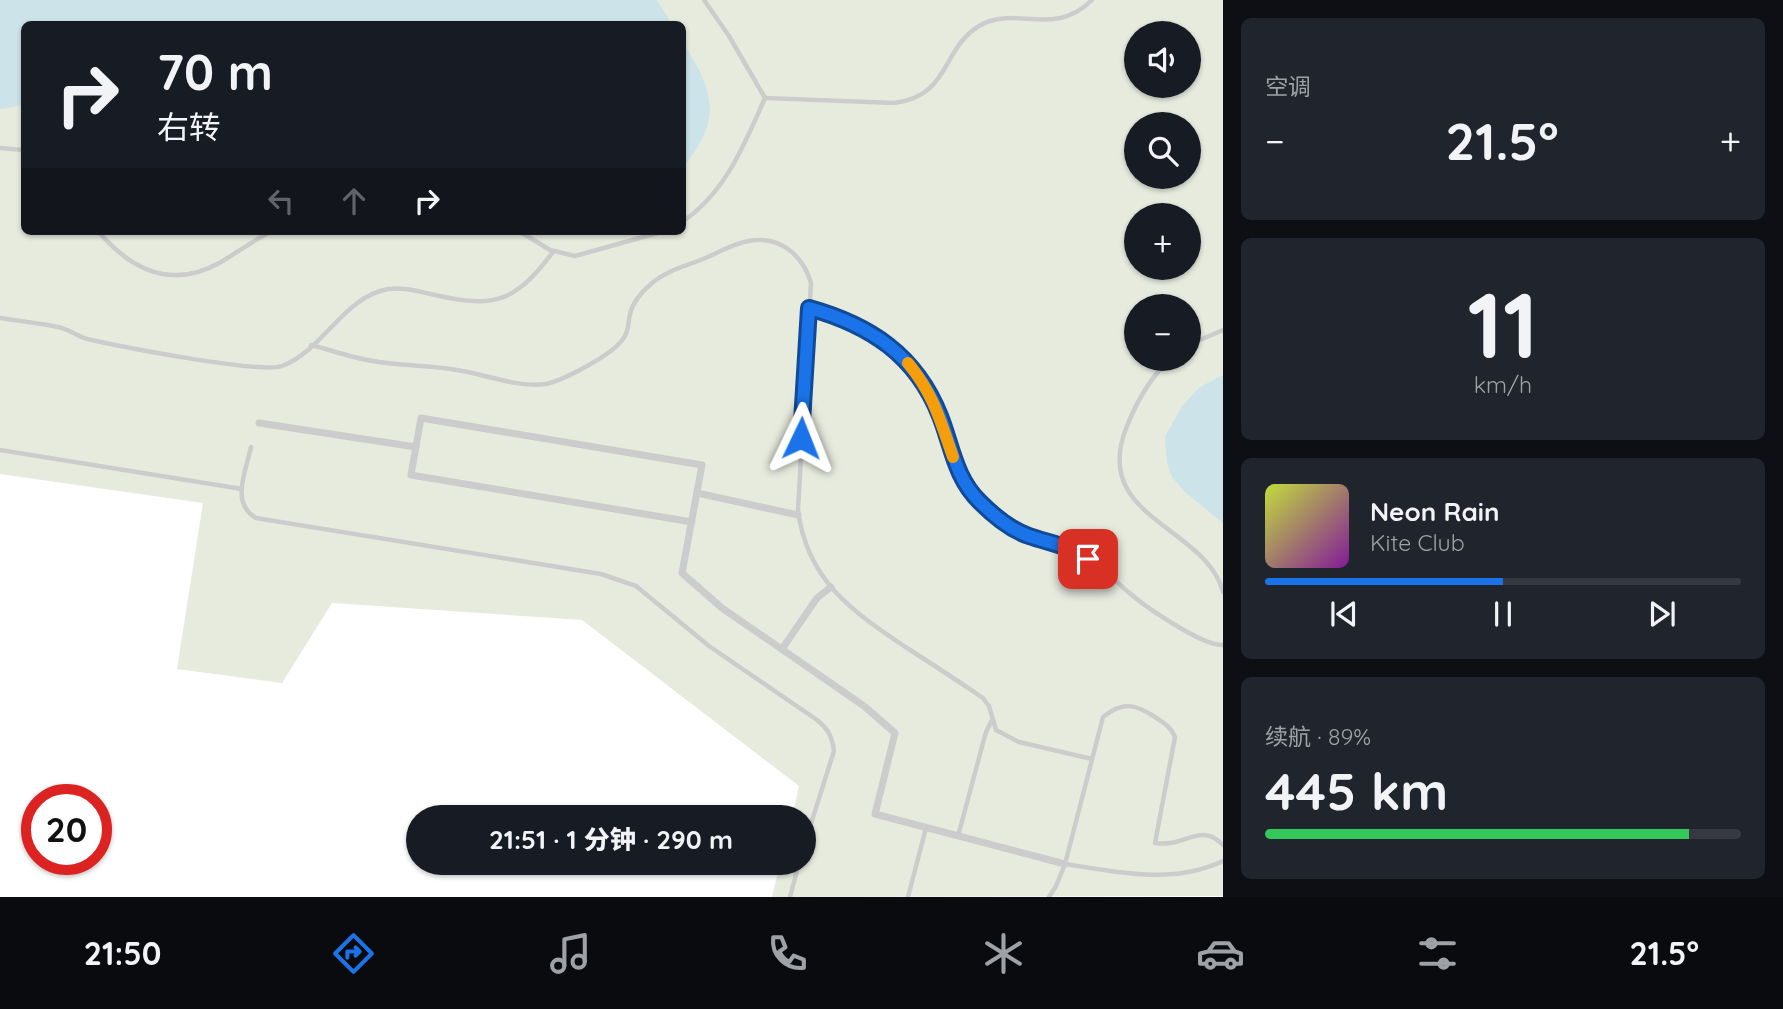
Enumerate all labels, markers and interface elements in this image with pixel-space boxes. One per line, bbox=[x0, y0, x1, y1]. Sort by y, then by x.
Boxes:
map controls bbox=[1124, 21, 1201, 371]
button: sound bbox=[1124, 21, 1201, 98]
text: 70 m bbox=[157, 41, 273, 102]
icon: right bbox=[42, 49, 133, 140]
text: 空调 bbox=[1265, 72, 1311, 101]
text: 右转 bbox=[157, 107, 221, 147]
text: 21.5° bbox=[1446, 108, 1559, 173]
button: search bbox=[1124, 112, 1201, 189]
text: − bbox=[1265, 117, 1285, 165]
text: + bbox=[1720, 117, 1741, 165]
icon: left bbox=[262, 182, 300, 220]
icon: ahead bbox=[335, 182, 373, 220]
icon: right bbox=[408, 182, 446, 220]
button: + bbox=[1124, 203, 1201, 280]
text: 11 bbox=[1468, 267, 1538, 381]
button: − bbox=[1124, 294, 1201, 371]
text: km/h bbox=[1474, 370, 1532, 399]
position arrow bbox=[764, 401, 838, 475]
text: Neon Rain bbox=[1370, 495, 1499, 528]
text: Kite Club bbox=[1370, 528, 1465, 557]
pin bbox=[1058, 529, 1118, 589]
icon: arrive bbox=[1069, 540, 1107, 578]
icon: previous bbox=[1325, 595, 1363, 633]
icon: pause bbox=[1484, 595, 1522, 633]
icon: next bbox=[1643, 595, 1681, 633]
text: 续航 · 89% bbox=[1265, 722, 1371, 751]
text: 445 km bbox=[1265, 758, 1448, 823]
speed limit sign: 20 bbox=[21, 784, 112, 875]
text: 21:51 · 1 分钟 · 290 m bbox=[489, 823, 733, 856]
icon: directions bbox=[329, 929, 378, 978]
icon: music bbox=[546, 929, 595, 978]
icon: phone bbox=[763, 929, 812, 978]
icon: climate bbox=[979, 929, 1028, 978]
icon: car bbox=[1196, 929, 1245, 978]
icon: filters bbox=[1413, 929, 1462, 978]
text: 21:50 bbox=[84, 933, 161, 973]
text: 21.5° bbox=[1629, 933, 1699, 973]

